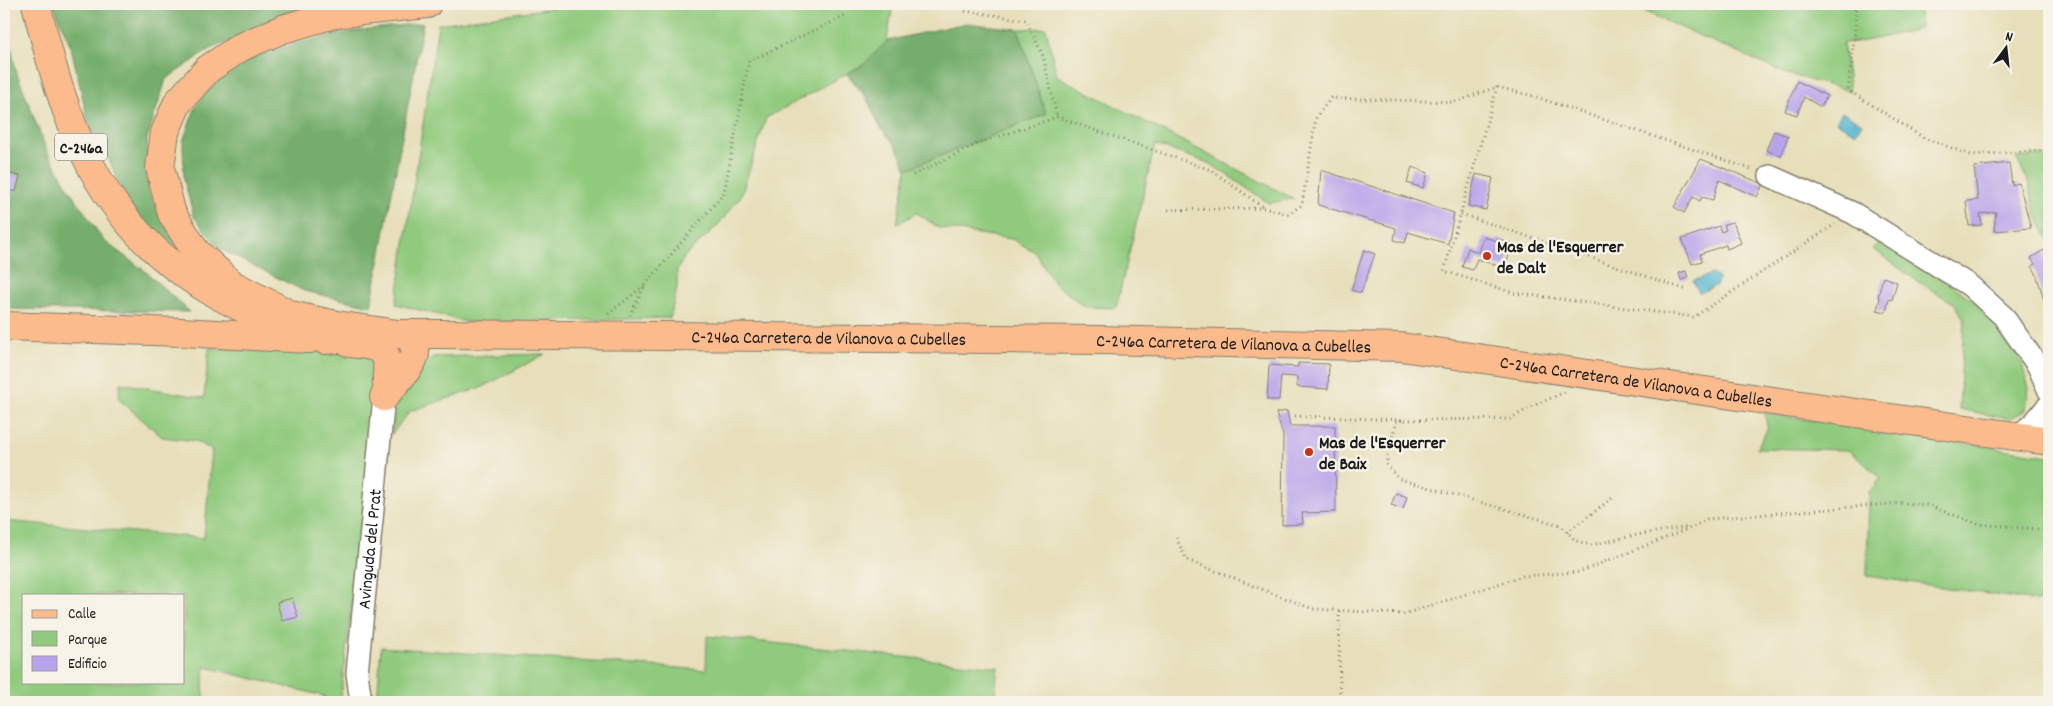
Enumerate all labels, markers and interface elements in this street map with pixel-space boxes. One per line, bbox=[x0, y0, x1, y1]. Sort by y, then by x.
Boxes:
north arrow bbox=[1980, 22, 2030, 72]
text: N bbox=[2003, 27, 2015, 48]
road number: C-246a bbox=[55, 134, 107, 160]
place label: Mas de l'Esquerrer de Dalt bbox=[1497, 236, 1624, 282]
marker: Mas de l'Esquerrer de Dalt bbox=[1481, 250, 1493, 262]
street label: C-246a Carretera de Vilanova a Cubelles bbox=[691, 326, 966, 354]
street label: C-246a Carretera de Vilanova a Cubelles bbox=[1096, 330, 1371, 361]
street label: C-246a Carretera de Vilanova a Cubelles bbox=[1498, 351, 1774, 416]
place label: Mas de l'Esquerrer de Baix bbox=[1319, 432, 1446, 478]
marker: Mas de l'Esquerrer de Baix bbox=[1303, 446, 1315, 458]
street label: Avinguda del Prat bbox=[353, 488, 390, 610]
legend bbox=[22, 594, 185, 684]
text: Calle bbox=[68, 604, 97, 626]
text: Parque bbox=[68, 630, 108, 652]
text: Edificio bbox=[68, 654, 107, 676]

